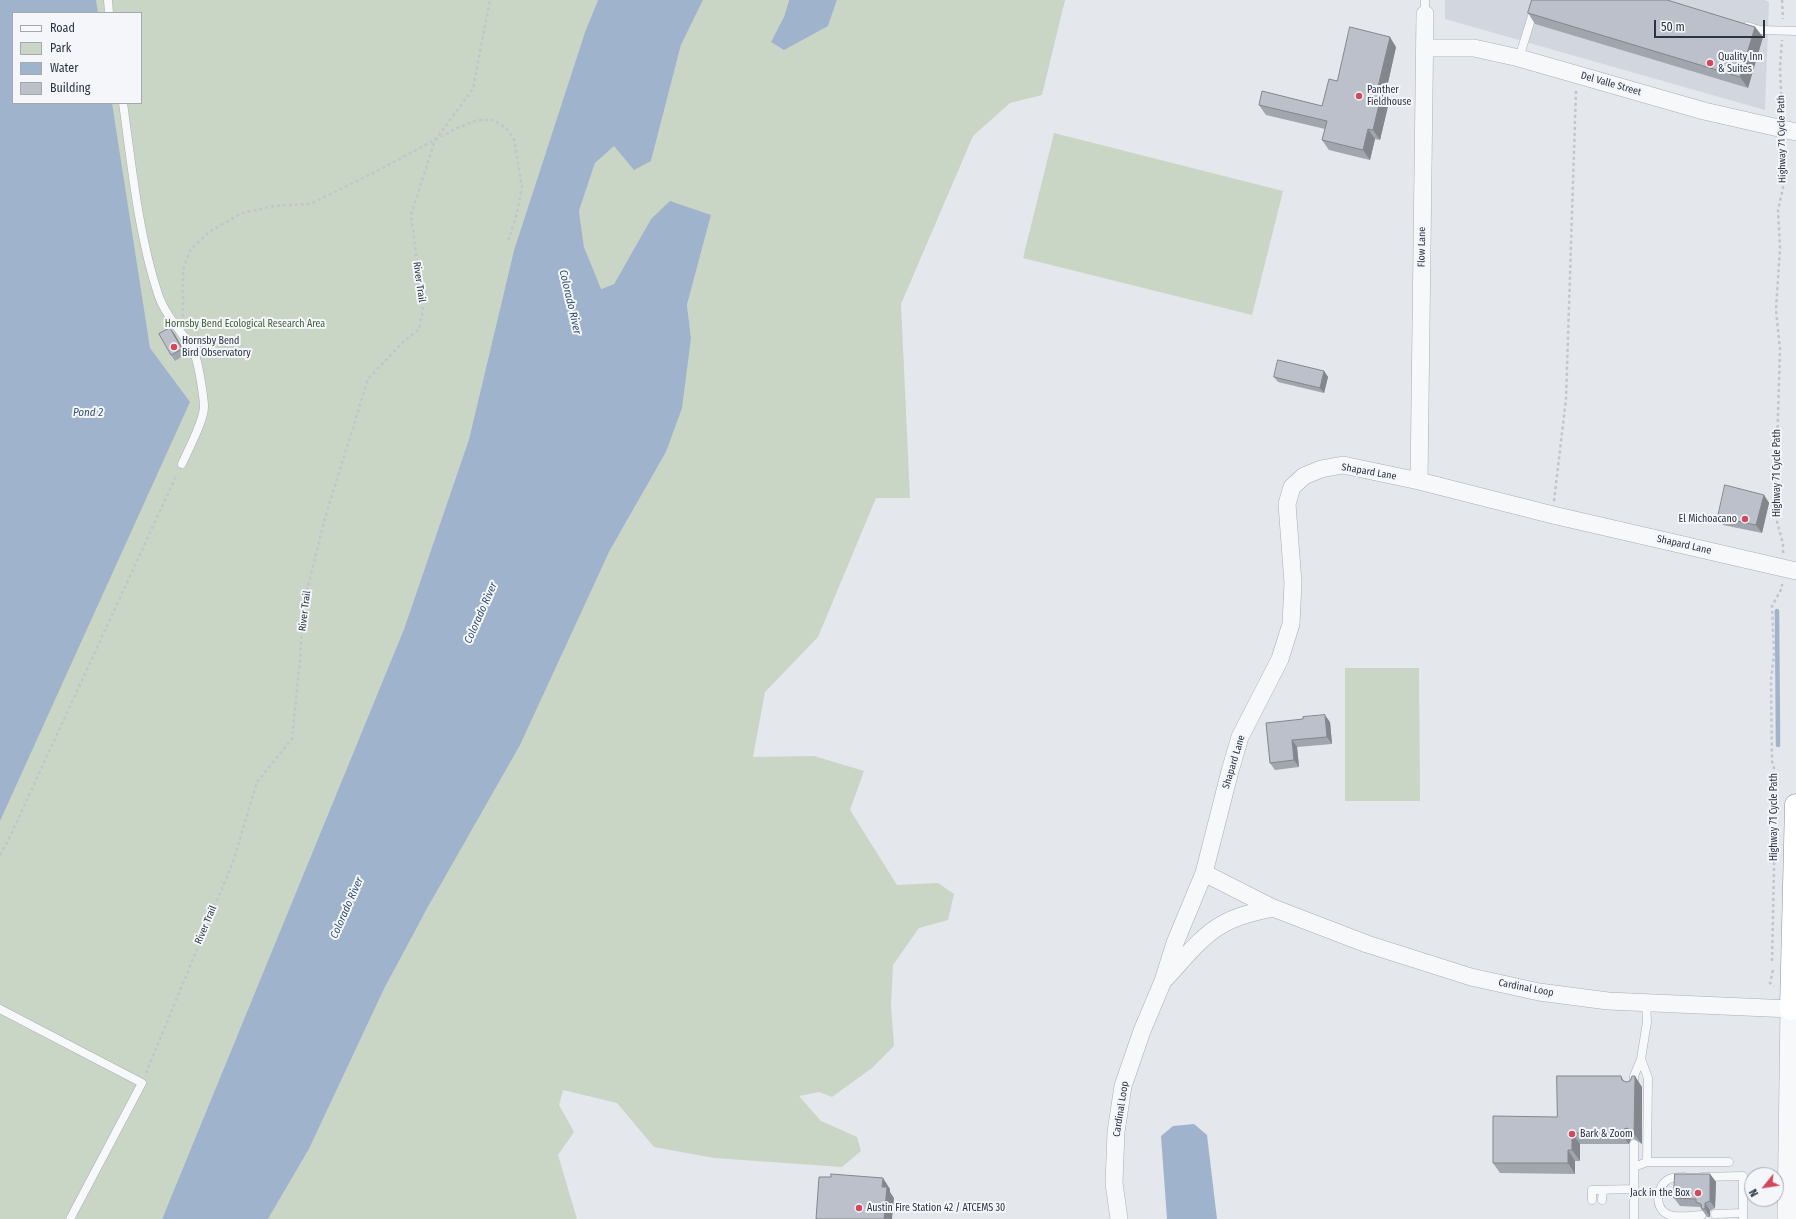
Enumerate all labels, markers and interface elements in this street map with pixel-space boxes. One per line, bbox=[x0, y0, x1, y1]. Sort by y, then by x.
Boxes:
legend bbox=[12, 12, 142, 104]
scale bar bbox=[1656, 12, 1767, 38]
text: 50 m bbox=[1661, 20, 1685, 34]
text: Road bbox=[50, 21, 75, 35]
text: Park bbox=[50, 41, 71, 55]
place label: Quality Inn & Suites bbox=[1718, 51, 1763, 74]
marker: Quality Inn & Suites bbox=[1705, 58, 1715, 68]
text: Water bbox=[50, 61, 78, 75]
street label: Del Valle Street bbox=[1579, 70, 1643, 98]
text: Building bbox=[50, 81, 90, 95]
place label: Panther Fieldhouse bbox=[1367, 84, 1411, 108]
marker: Panther Fieldhouse bbox=[1354, 91, 1364, 101]
street label: Highway 71 Cycle Path bbox=[1775, 95, 1789, 183]
street label: Flow Lane bbox=[1416, 227, 1428, 267]
street label: River Trail bbox=[410, 261, 428, 303]
water label: Colorado River bbox=[556, 269, 584, 335]
park label: Hornsby Bend Ecological Research Area bbox=[165, 318, 325, 330]
place label: Hornsby Bend Bird Observatory bbox=[182, 335, 251, 358]
marker: Hornsby Bend Bird Observatory bbox=[169, 342, 179, 352]
water label: Pond 2 bbox=[73, 406, 103, 420]
street label: Highway 71 Cycle Path bbox=[1771, 429, 1783, 517]
street label: Shapard Lane bbox=[1341, 461, 1397, 483]
place label: El Michoacano bbox=[1679, 513, 1737, 525]
marker: El Michoacano bbox=[1740, 514, 1750, 524]
street label: Shapard Lane bbox=[1656, 533, 1712, 557]
water label: Colorado River bbox=[462, 580, 500, 646]
street label: River Trail bbox=[297, 590, 313, 632]
street label: Shapard Lane bbox=[1220, 734, 1248, 790]
street label: Highway 71 Cycle Path bbox=[1768, 773, 1780, 861]
water label: Colorado River bbox=[328, 875, 366, 941]
street label: River Trail bbox=[193, 904, 219, 946]
street label: Cardinal Loop bbox=[1497, 977, 1555, 999]
street label: Cardinal Loop bbox=[1111, 1080, 1131, 1138]
place label: Bark & Zoom bbox=[1580, 1128, 1633, 1140]
marker: Bark & Zoom bbox=[1567, 1129, 1577, 1139]
north arrow bbox=[1744, 1167, 1784, 1207]
place label: Jack in the Box bbox=[1630, 1187, 1690, 1199]
text: N bbox=[1747, 1187, 1761, 1199]
marker: Jack in the Box bbox=[1693, 1188, 1703, 1198]
place label: Austin Fire Station 42 / ATCEMS 30 bbox=[867, 1202, 1005, 1214]
marker: Austin Fire Station 42 / ATCEMS 30 bbox=[854, 1203, 864, 1213]

